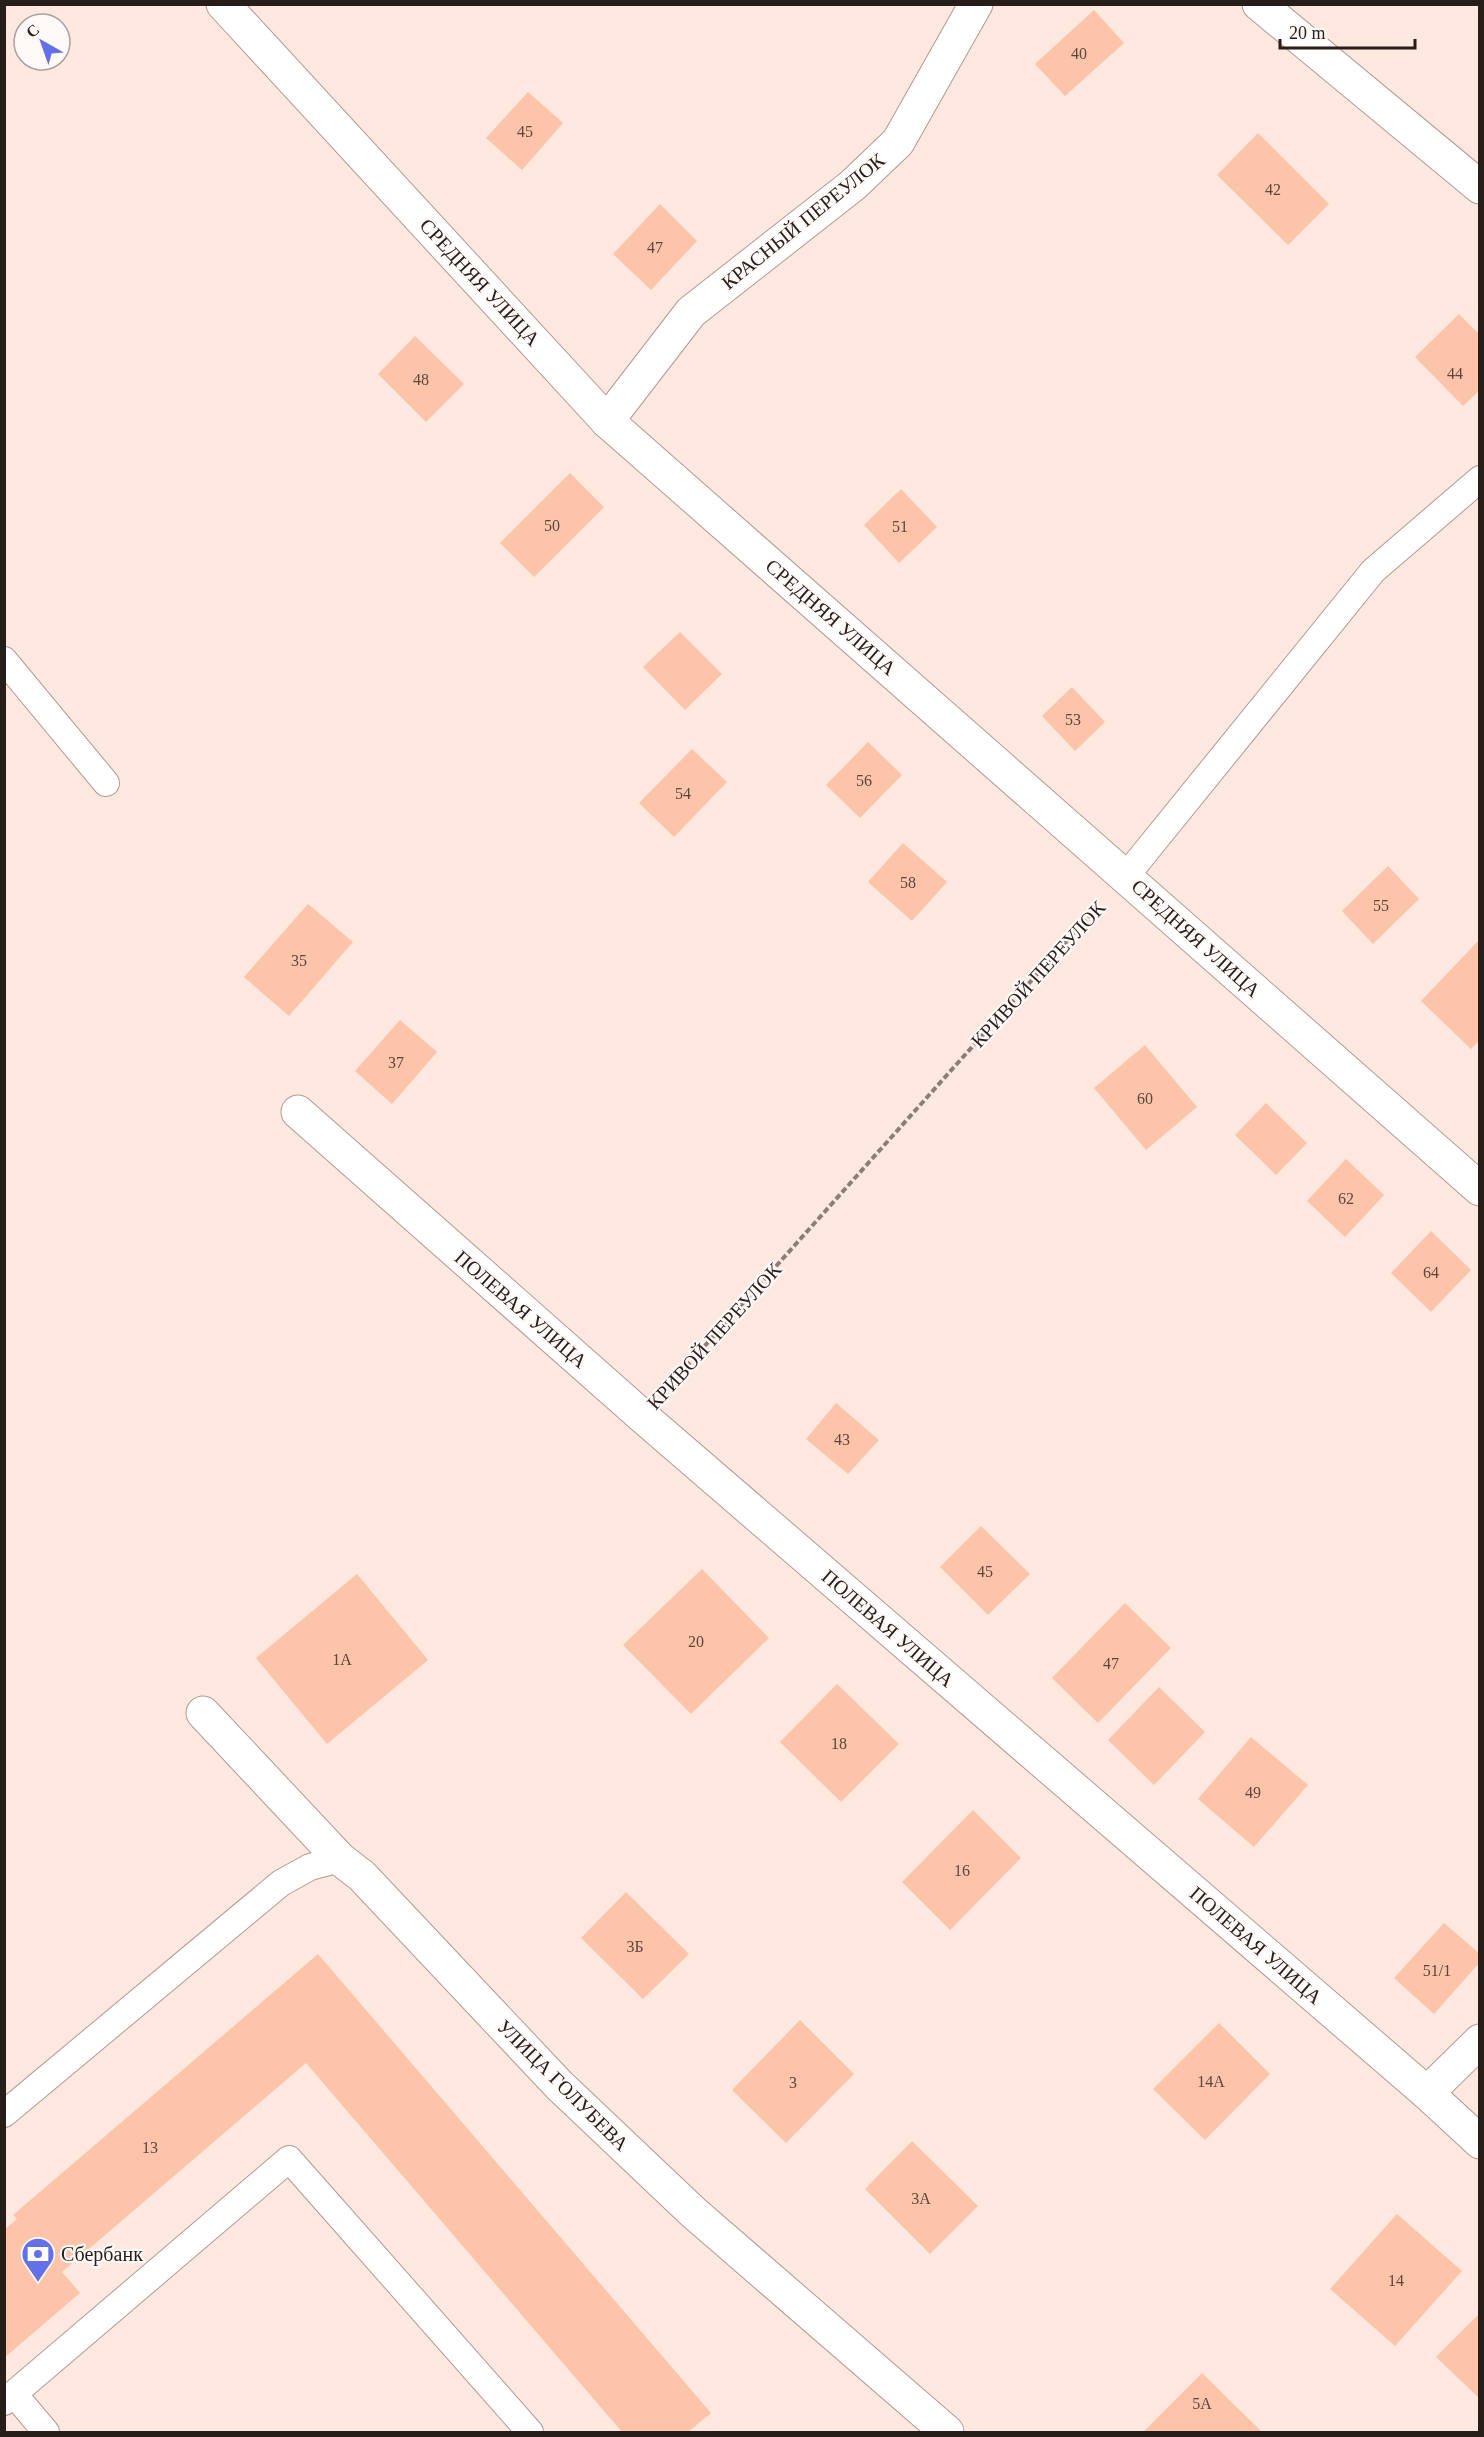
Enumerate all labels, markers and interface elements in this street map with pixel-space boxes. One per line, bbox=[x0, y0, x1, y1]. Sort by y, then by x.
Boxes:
north arrow bbox=[12, 12, 72, 72]
scale bar bbox=[1280, 12, 1415, 50]
text: С bbox=[23, 21, 43, 41]
text: 20 m bbox=[1289, 23, 1326, 43]
house number: 40 bbox=[1071, 45, 1087, 62]
house number: 45 bbox=[517, 123, 533, 140]
street label: КРАСНЫЙ ПЕРЕУЛОК bbox=[717, 148, 889, 294]
house number: 42 bbox=[1265, 181, 1281, 198]
street label: СРЕДНЯЯ УЛИЦА bbox=[415, 214, 545, 351]
house number: 47 bbox=[647, 239, 663, 256]
house number: 44 bbox=[1447, 365, 1463, 382]
house number: 48 bbox=[413, 371, 429, 388]
house number: 50 bbox=[544, 517, 560, 534]
house number: 51 bbox=[892, 518, 908, 535]
street label: СРЕДНЯЯ УЛИЦА bbox=[761, 554, 901, 681]
house number: 53 bbox=[1065, 711, 1081, 728]
house number: 56 bbox=[856, 772, 872, 789]
house number: 54 bbox=[675, 785, 691, 802]
house number: 58 bbox=[900, 874, 916, 891]
street label: СРЕДНЯЯ УЛИЦА bbox=[1127, 875, 1265, 1003]
street label: КРИВОЙ ПЕРЕУЛОК bbox=[966, 896, 1110, 1052]
house number: 55 bbox=[1373, 897, 1389, 914]
house number: 35 bbox=[291, 952, 307, 969]
house number: 37 bbox=[388, 1054, 404, 1071]
house number: 60 bbox=[1137, 1090, 1153, 1107]
house number: 62 bbox=[1338, 1190, 1354, 1207]
street label: ПОЛЕВАЯ УЛИЦА bbox=[450, 1246, 592, 1373]
street label: КРИВОЙ ПЕРЕУЛОК bbox=[642, 1258, 786, 1414]
house number: 64 bbox=[1423, 1264, 1439, 1281]
house number: 43 bbox=[834, 1431, 850, 1448]
house number: 45 bbox=[977, 1563, 993, 1580]
street label: ПОЛЕВАЯ УЛИЦА bbox=[817, 1565, 959, 1692]
house number: 20 bbox=[688, 1633, 704, 1650]
house number: 1А bbox=[332, 1651, 352, 1668]
house number: 47 bbox=[1103, 1655, 1119, 1672]
house number: 18 bbox=[831, 1735, 847, 1752]
house number: 49 bbox=[1245, 1784, 1261, 1801]
house number: 16 bbox=[954, 1862, 970, 1879]
street label: ПОЛЕВАЯ УЛИЦА bbox=[1185, 1882, 1327, 2009]
house number: 3Б bbox=[626, 1938, 644, 1955]
house number: 51/1 bbox=[1423, 1962, 1451, 1979]
street label: УЛИЦА ГОЛУБЕВА bbox=[492, 2015, 633, 2156]
house number: 14А bbox=[1197, 2073, 1225, 2090]
house number: 3 bbox=[789, 2074, 797, 2091]
house number: 13 bbox=[142, 2139, 158, 2156]
house number: 3А bbox=[911, 2190, 931, 2207]
bank icon: Сбербанк bbox=[20, 2236, 56, 2283]
place label: Сбербанк bbox=[61, 2243, 143, 2266]
house number: 14 bbox=[1388, 2272, 1404, 2289]
house number: 5А bbox=[1192, 2395, 1212, 2412]

